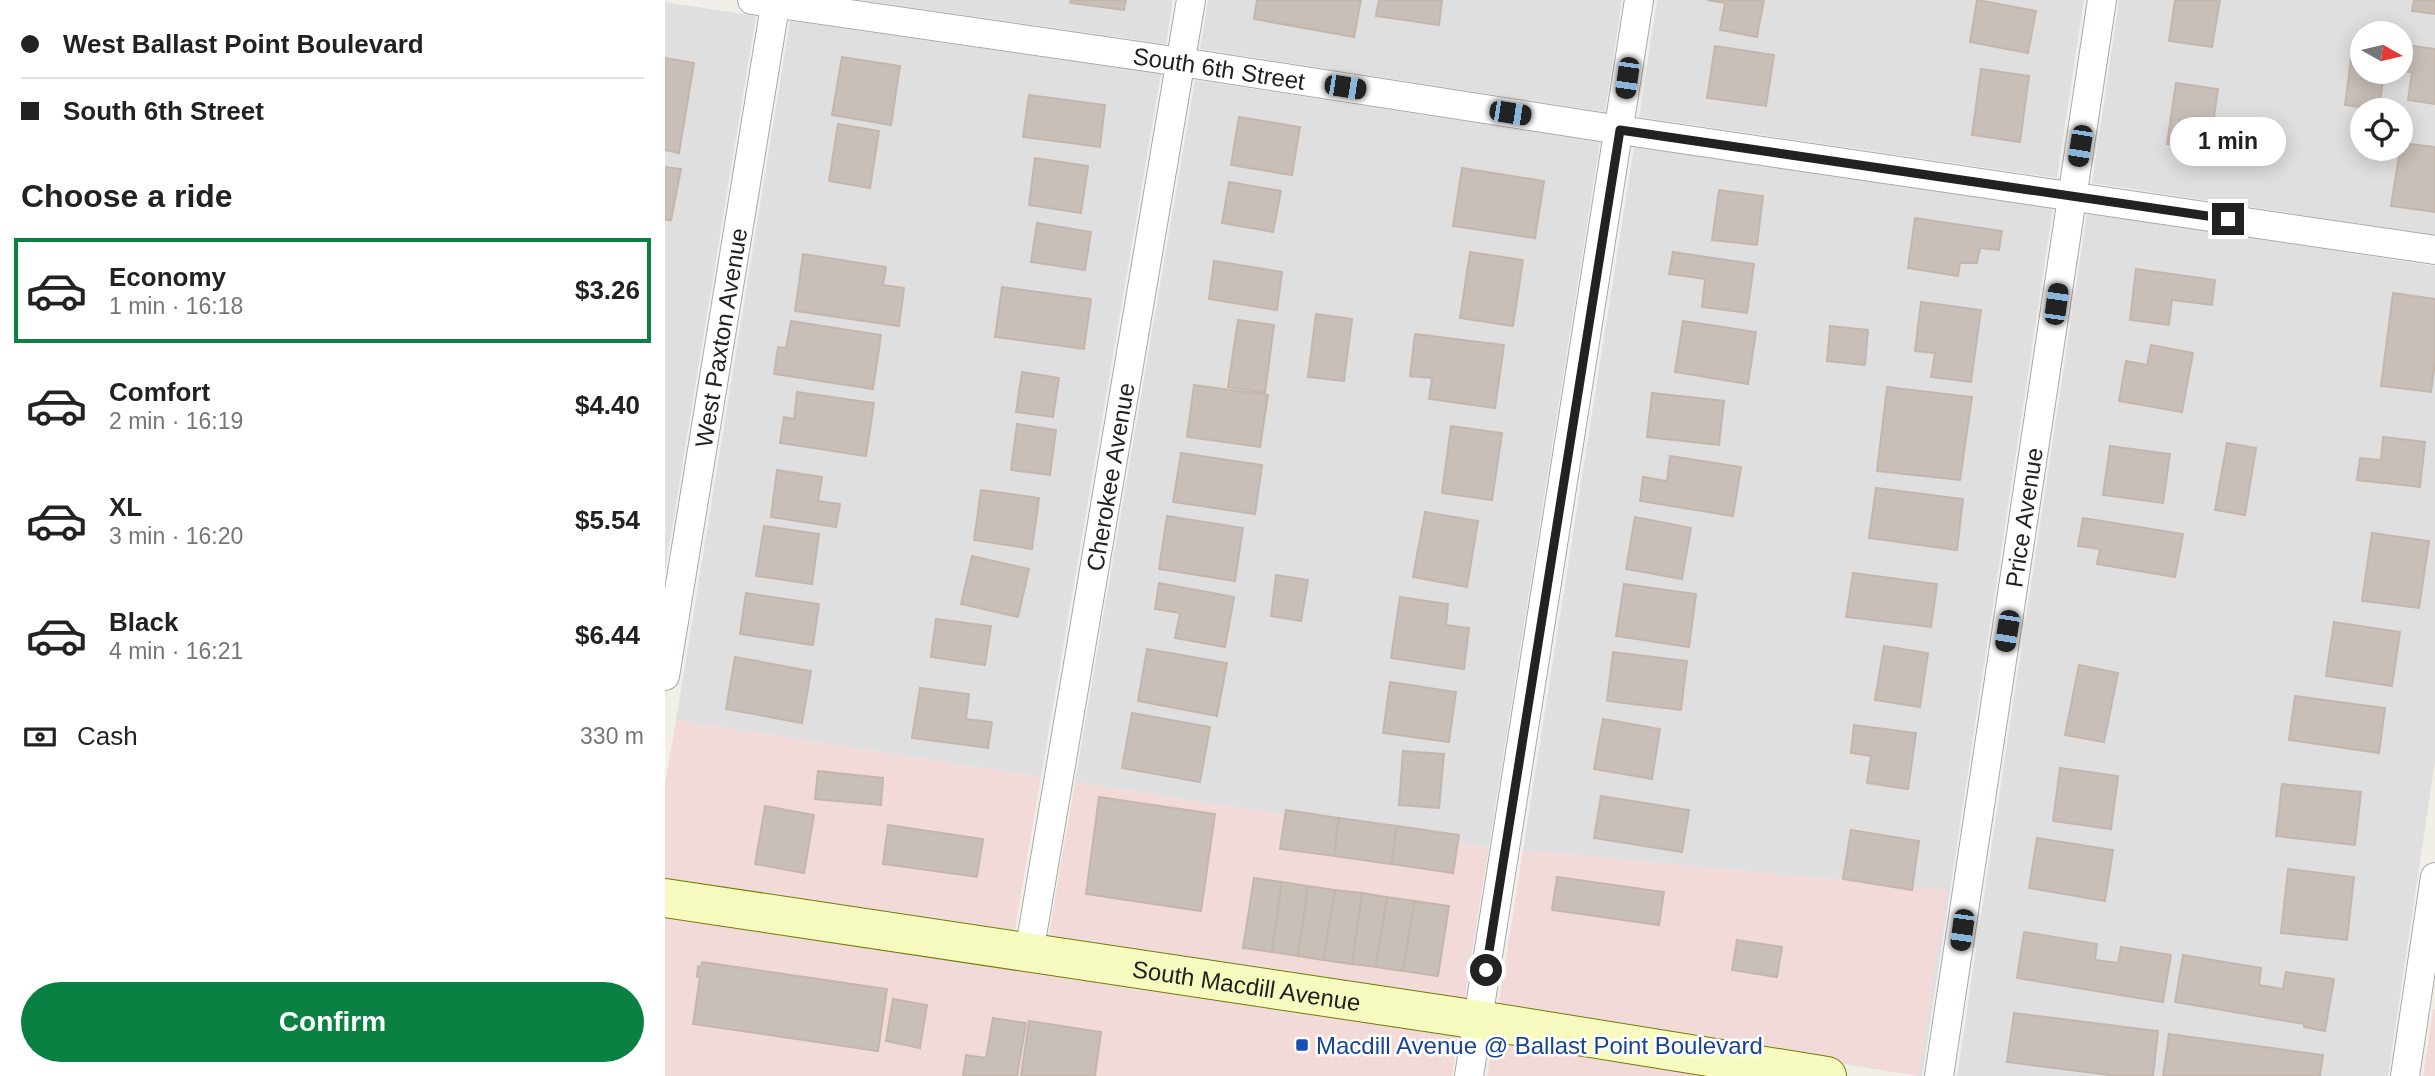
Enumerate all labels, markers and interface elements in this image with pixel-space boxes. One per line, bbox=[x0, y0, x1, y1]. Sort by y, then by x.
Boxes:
north arrow bbox=[2350, 21, 2413, 84]
map controls bbox=[2350, 21, 2413, 161]
text: West Ballast Point Boulevard bbox=[63, 29, 424, 59]
street label: South 6th Street bbox=[1131, 42, 1307, 95]
car bbox=[1614, 56, 1641, 100]
car bbox=[1323, 73, 1368, 101]
text: South 6th Street bbox=[63, 96, 264, 126]
button: locate bbox=[2350, 98, 2413, 161]
car bbox=[1488, 99, 1533, 127]
callout: 1 min bbox=[2170, 118, 2286, 166]
car bbox=[2067, 124, 2094, 168]
text: 1 min bbox=[2198, 128, 2258, 154]
text: Choose a ride bbox=[21, 178, 233, 214]
route end bbox=[2212, 203, 2244, 235]
street label: West Paxton Avenue bbox=[689, 226, 752, 449]
icon: car bbox=[25, 259, 88, 322]
text: Economy bbox=[109, 262, 226, 292]
text: $3.26 bbox=[575, 275, 640, 305]
car bbox=[2043, 282, 2070, 326]
text: 1 min · 16:18 bbox=[109, 293, 243, 319]
icon: car bbox=[25, 374, 88, 437]
text: Comfort bbox=[109, 377, 210, 407]
street label: Cherokee Avenue bbox=[1081, 381, 1139, 573]
text: $4.40 bbox=[575, 390, 640, 420]
text: 2 min · 16:19 bbox=[109, 408, 243, 434]
street label: Price Avenue bbox=[2000, 446, 2048, 589]
icon: car bbox=[25, 489, 88, 552]
text: XL bbox=[109, 492, 142, 522]
text: $5.54 bbox=[575, 505, 640, 535]
text: 3 min · 16:20 bbox=[109, 523, 243, 549]
icon: car bbox=[25, 604, 88, 667]
text: Black bbox=[109, 607, 178, 637]
car bbox=[1994, 609, 2021, 653]
text: $6.44 bbox=[575, 620, 640, 650]
text: 4 min · 16:21 bbox=[109, 638, 243, 664]
icon: cash bbox=[21, 718, 59, 756]
text: Cash bbox=[77, 721, 138, 751]
text: 330 m bbox=[580, 723, 644, 749]
car bbox=[1949, 908, 1976, 952]
route start bbox=[1470, 954, 1502, 986]
street label: South Macdill Avenue bbox=[1131, 955, 1363, 1016]
button: Confirm bbox=[21, 982, 644, 1062]
place label: Macdill Avenue @ Ballast Point Boulevard bbox=[1316, 1032, 1763, 1059]
marker: Macdill Avenue @ Ballast Point Boulevard bbox=[1294, 1037, 1310, 1053]

